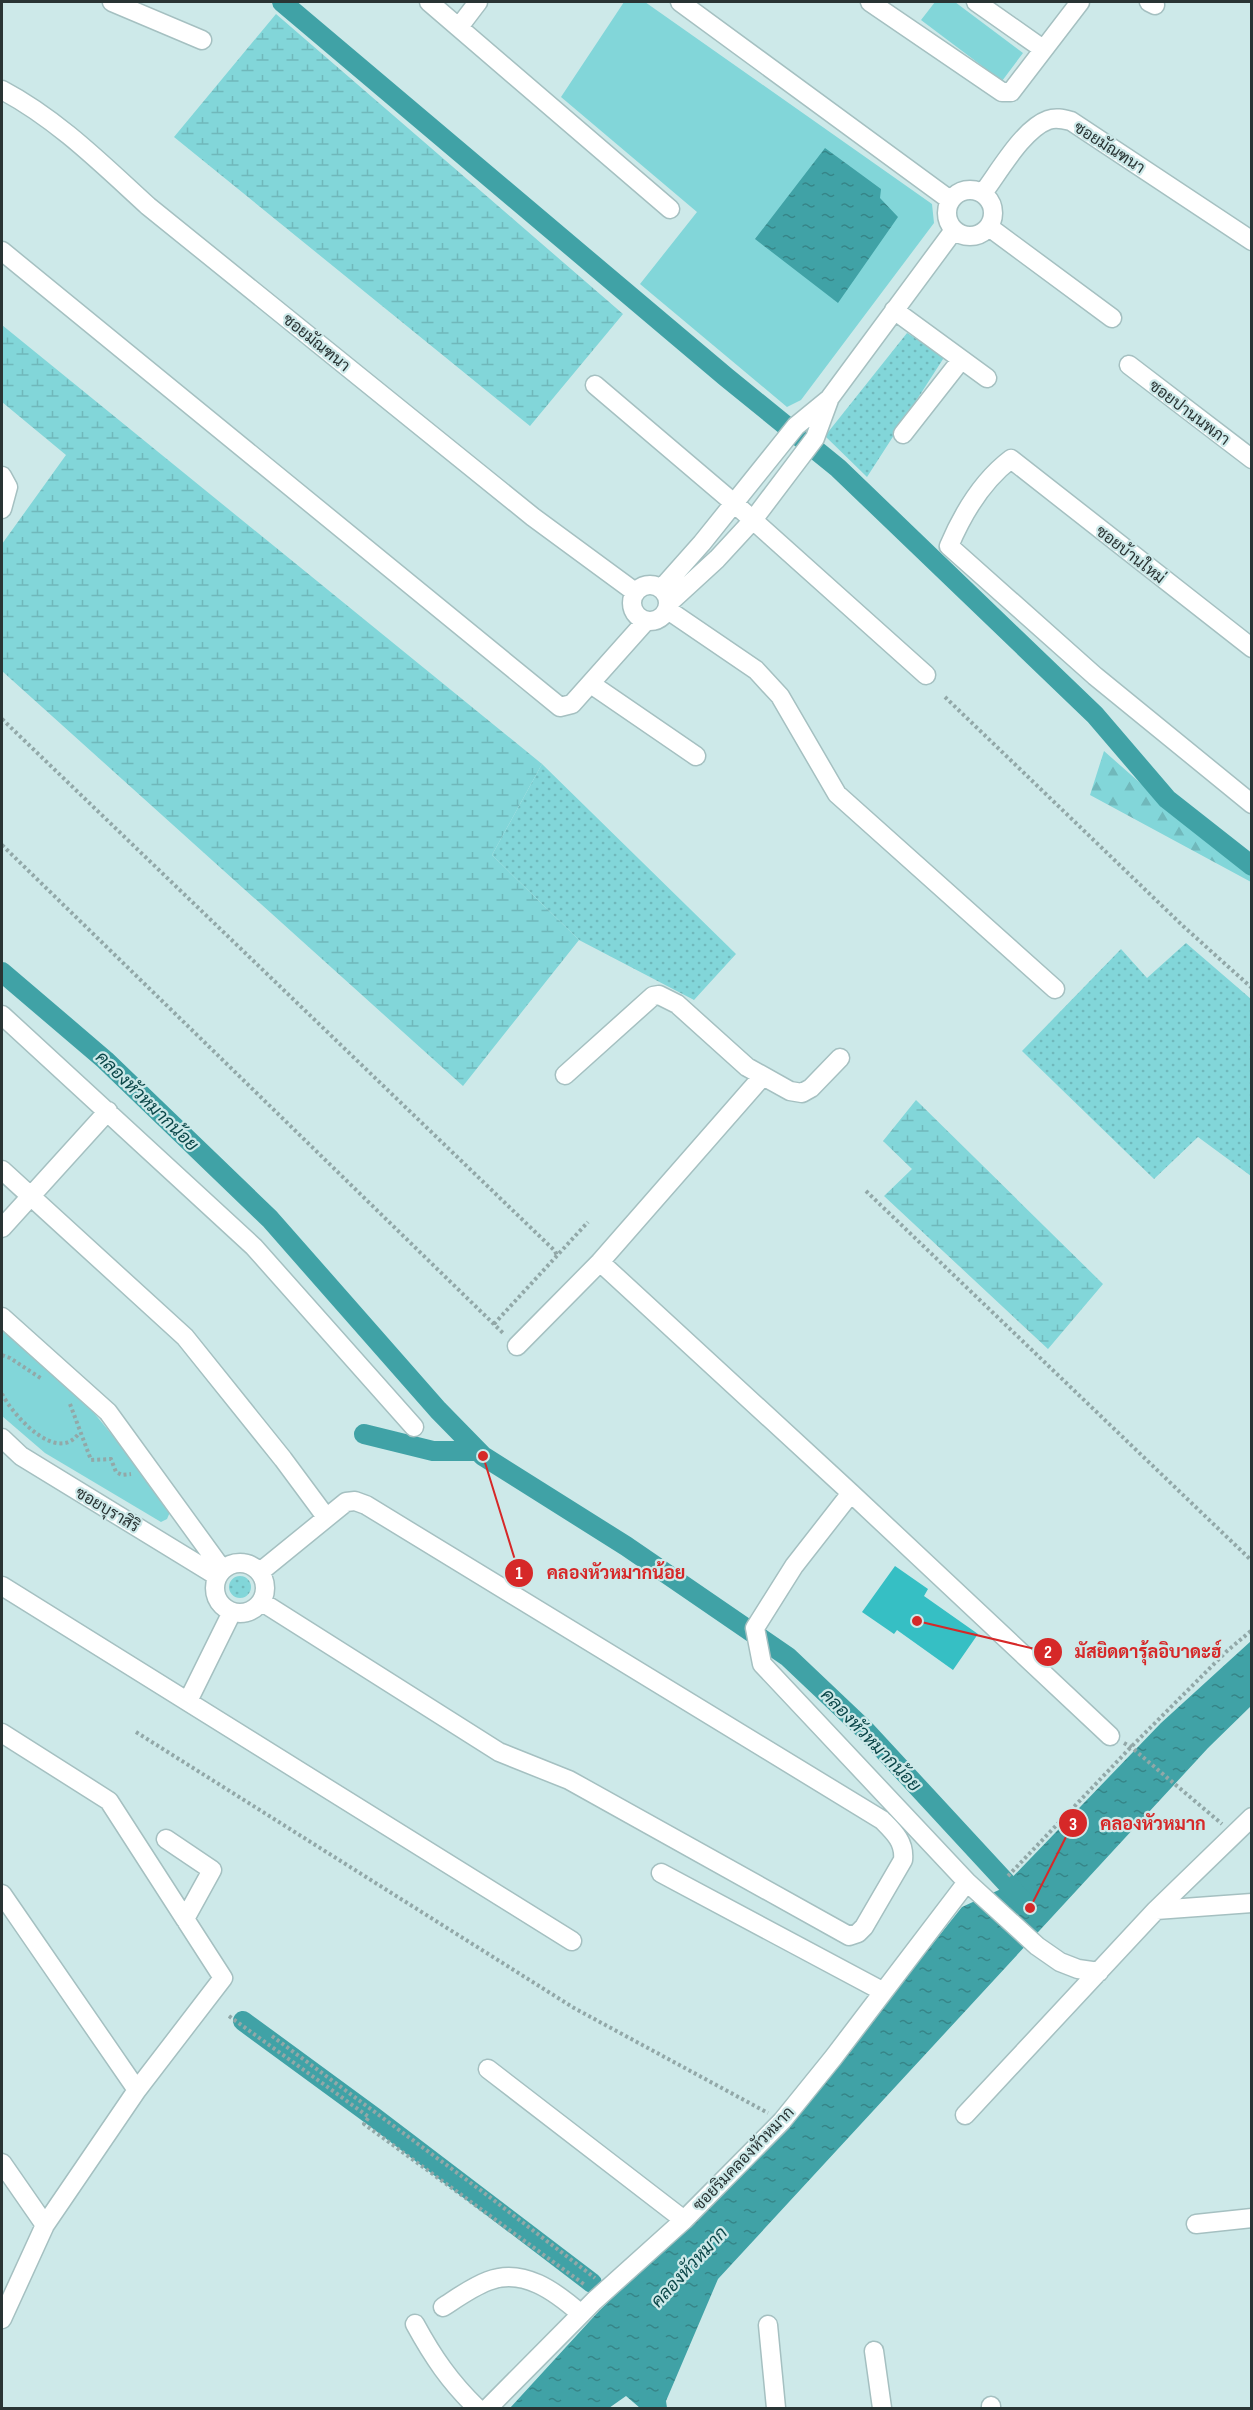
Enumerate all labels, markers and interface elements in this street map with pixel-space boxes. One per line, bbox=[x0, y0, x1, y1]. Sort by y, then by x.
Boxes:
street label: ซอยมัณฑนา bbox=[1070, 117, 1149, 178]
street label: ซอยมัณฑนา bbox=[279, 309, 355, 376]
street label: ซอยปานนพภา bbox=[1145, 377, 1233, 450]
street label: ซอยบ้านใหม่ bbox=[1092, 520, 1170, 588]
water label: คลองหัวหมากน้อย bbox=[91, 1046, 204, 1156]
street label: ซอยบุราสิริ bbox=[71, 1483, 143, 1538]
callout: คลองหัวหมากน้อย bbox=[504, 1555, 697, 1591]
text: คลองหัวหมากน้อย bbox=[547, 1561, 685, 1584]
text: 1 bbox=[515, 1563, 523, 1584]
callout: มัสยิดดารุ้ลอิบาดะฮ์ bbox=[1033, 1634, 1234, 1670]
text: มัสยิดดารุ้ลอิบาดะฮ์ bbox=[1075, 1639, 1222, 1666]
text: 2 bbox=[1044, 1642, 1052, 1663]
water label: คลองหัวหมากน้อย bbox=[816, 1683, 926, 1796]
callout: คลองหัวหมาก bbox=[1058, 1805, 1218, 1841]
text: คลองหัวหมาก bbox=[1100, 1813, 1206, 1835]
text: 3 bbox=[1069, 1814, 1077, 1835]
street label: ซอยริมคลองหัวหมาก bbox=[688, 2102, 798, 2215]
water label: คลองหัวหมาก bbox=[646, 2222, 732, 2312]

